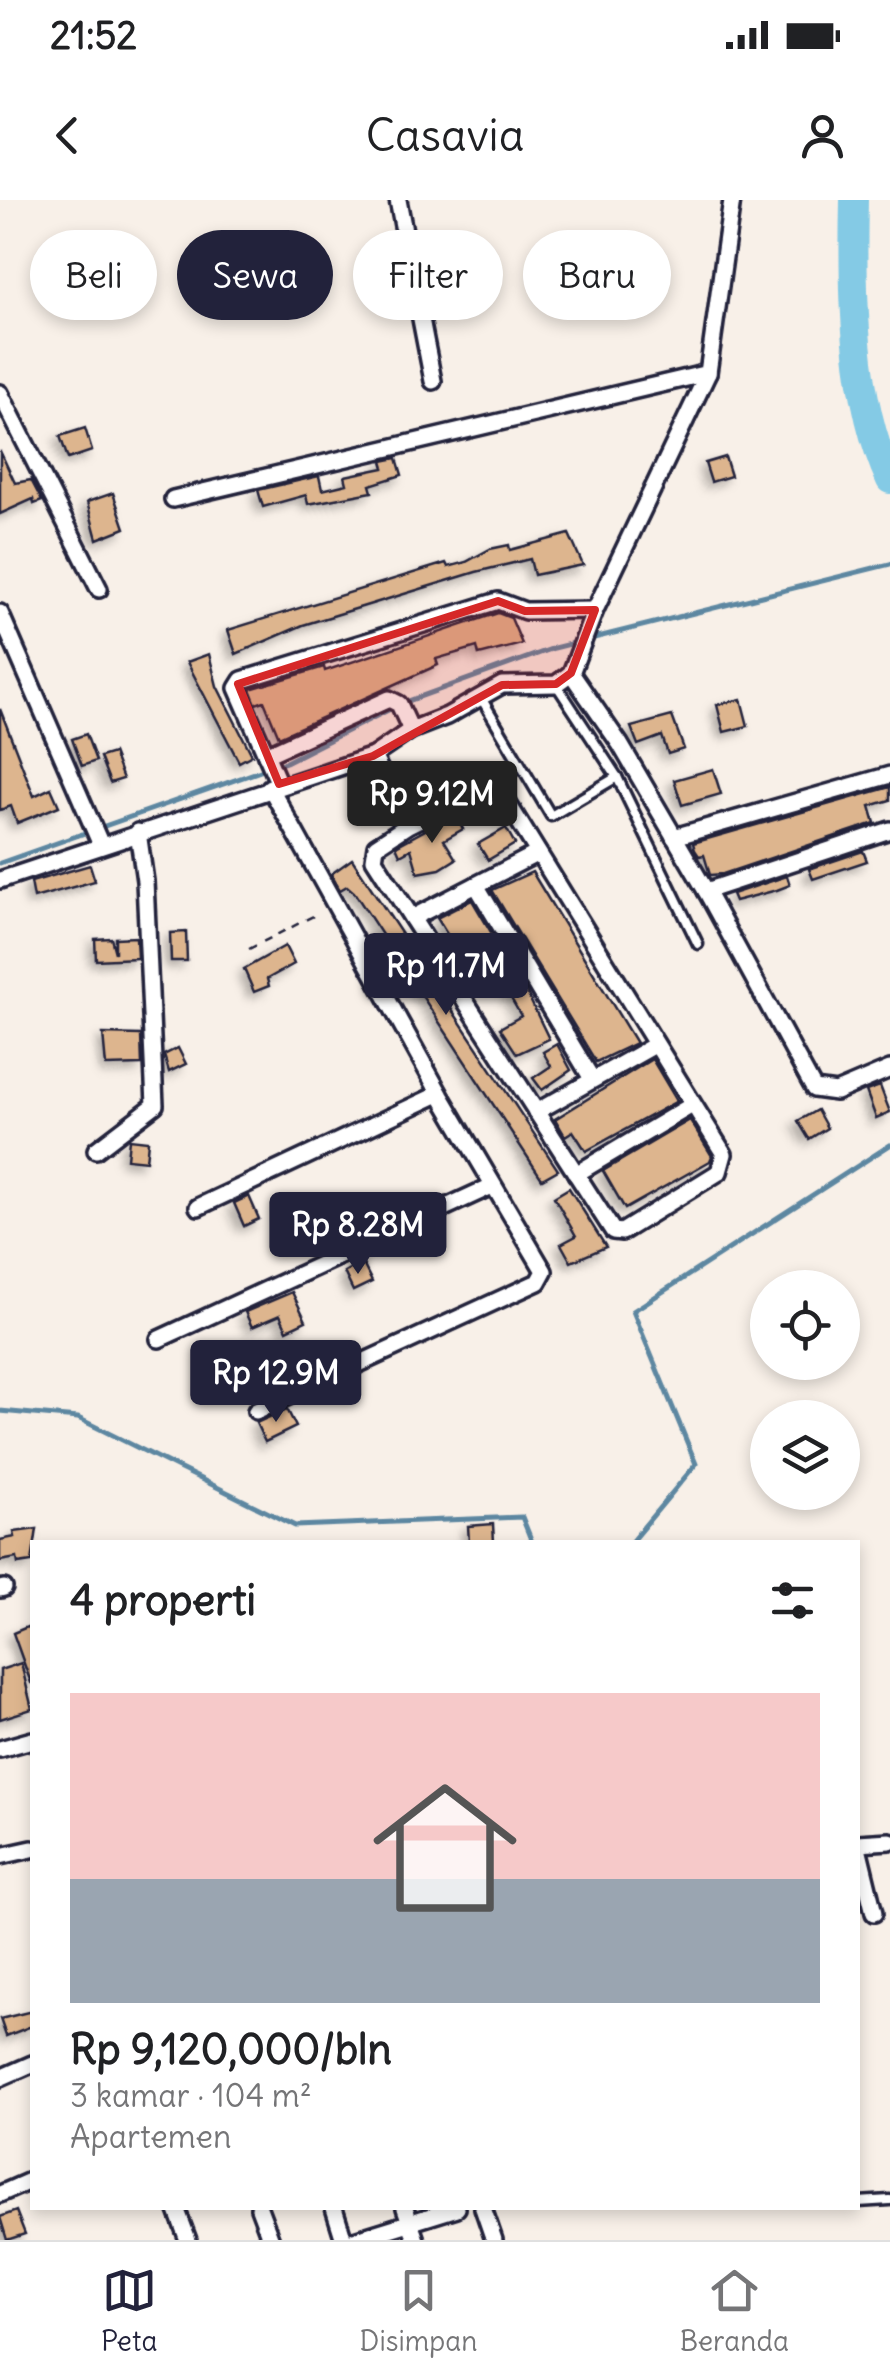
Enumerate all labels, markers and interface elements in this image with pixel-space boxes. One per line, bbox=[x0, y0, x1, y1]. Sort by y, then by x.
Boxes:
text: 21:52 bbox=[50, 12, 137, 59]
text: Casavia bbox=[366, 107, 524, 163]
icon: back bbox=[40, 108, 95, 163]
icon: person bbox=[795, 108, 850, 163]
chip: Beli bbox=[30, 230, 157, 320]
chip: Sewa bbox=[177, 230, 333, 320]
chip: Filter bbox=[353, 230, 503, 320]
chip: Baru bbox=[523, 230, 671, 320]
pin: Rp 9.12M bbox=[329, 761, 535, 846]
text: Rp 9.12M bbox=[369, 773, 495, 814]
pin: Rp 11.7M bbox=[343, 933, 549, 1018]
text: Rp 11.7M bbox=[386, 945, 506, 986]
pin: Rp 8.28M bbox=[255, 1192, 461, 1277]
text: Rp 8.28M bbox=[291, 1204, 425, 1245]
map controls bbox=[750, 1270, 860, 1510]
button: locate bbox=[750, 1270, 860, 1380]
pin: Rp 12.9M bbox=[173, 1340, 379, 1425]
text: Rp 12.9M bbox=[212, 1352, 340, 1393]
button: layers bbox=[750, 1400, 860, 1510]
icon: filters bbox=[765, 1573, 820, 1628]
text: 4 properti bbox=[70, 1574, 256, 1626]
icon: home bbox=[355, 1758, 535, 1938]
text: Rp 9,120,000/bln bbox=[70, 2023, 392, 2075]
text: 3 kamar · 104 m² bbox=[70, 2075, 312, 2116]
text: Apartemen bbox=[70, 2116, 232, 2157]
tab: Peta bbox=[101, 2263, 157, 2359]
tab: Disimpan bbox=[360, 2263, 477, 2359]
tab: Beranda bbox=[680, 2263, 789, 2359]

